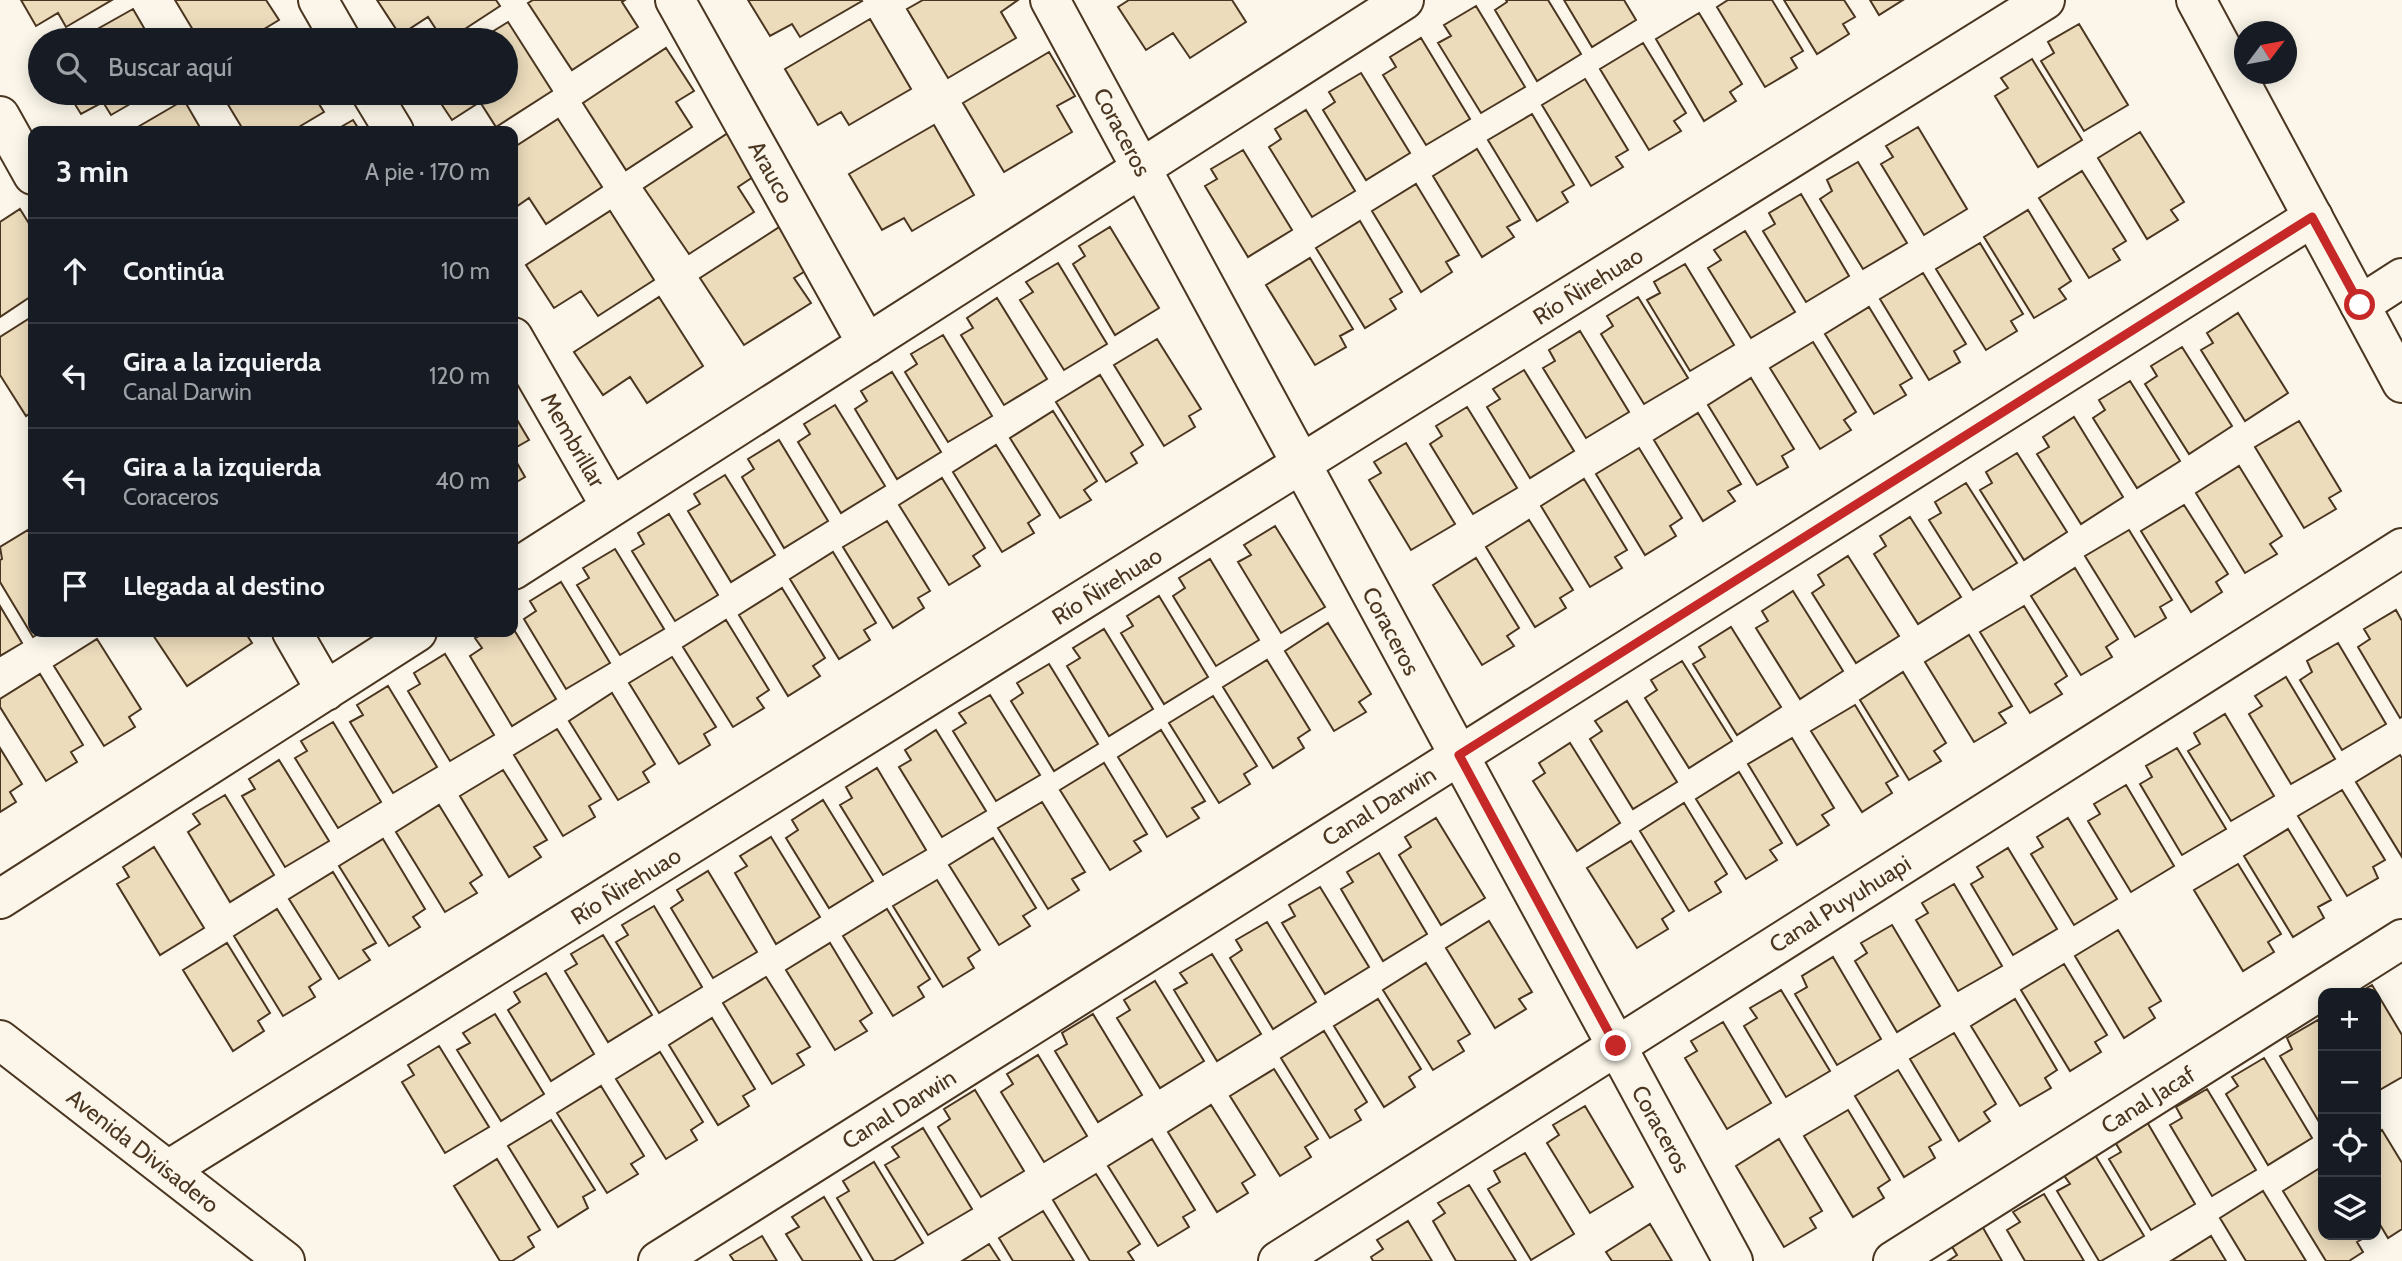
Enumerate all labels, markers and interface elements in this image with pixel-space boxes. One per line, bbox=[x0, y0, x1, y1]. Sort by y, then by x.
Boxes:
north arrow bbox=[2234, 21, 2297, 84]
search box bbox=[28, 28, 518, 105]
icon: search bbox=[52, 48, 90, 86]
text: Buscar aquí bbox=[108, 51, 232, 83]
street label: Coraceros bbox=[1087, 83, 1157, 181]
street label: Arauco bbox=[742, 136, 800, 208]
text: 3 min bbox=[56, 153, 129, 190]
text: A pie · 170 m bbox=[365, 158, 490, 186]
street label: Río Ñirehuao bbox=[1528, 241, 1648, 331]
icon: ahead bbox=[56, 252, 94, 290]
text: Continúa bbox=[123, 255, 224, 287]
text: 10 m bbox=[441, 257, 490, 285]
route start bbox=[2344, 289, 2375, 320]
text: Gira a la izquierda bbox=[123, 346, 321, 378]
icon: left bbox=[56, 357, 94, 395]
text: 120 m bbox=[429, 362, 490, 390]
text: Canal Darwin bbox=[123, 378, 252, 406]
street label: Membrillar bbox=[535, 388, 612, 493]
text: Gira a la izquierda bbox=[123, 451, 321, 483]
icon: left bbox=[56, 462, 94, 500]
text: 40 m bbox=[435, 467, 490, 495]
text: Coraceros bbox=[123, 483, 219, 511]
street label: Río Ñirehuao bbox=[1047, 541, 1167, 631]
icon: arrive bbox=[56, 567, 94, 605]
text: Llegada al destino bbox=[123, 570, 325, 602]
street label: Coraceros bbox=[1356, 582, 1426, 680]
street label: Canal Darwin bbox=[1317, 760, 1441, 852]
street label: Río Ñirehuao bbox=[566, 841, 686, 931]
street label: Canal Puyuhuapi bbox=[1764, 849, 1916, 959]
map controls bbox=[2318, 988, 2381, 1240]
button: + bbox=[2318, 988, 2381, 1051]
route end bbox=[1600, 1030, 1631, 1061]
button: − bbox=[2318, 1051, 2381, 1114]
street label: Canal Jacaf bbox=[2096, 1060, 2200, 1140]
street label: Canal Darwin bbox=[837, 1063, 961, 1155]
street label: Coraceros bbox=[1626, 1080, 1696, 1178]
street label: Avenida Divisadero bbox=[61, 1083, 225, 1219]
button: locate bbox=[2318, 1114, 2381, 1177]
button: layers bbox=[2318, 1177, 2381, 1240]

